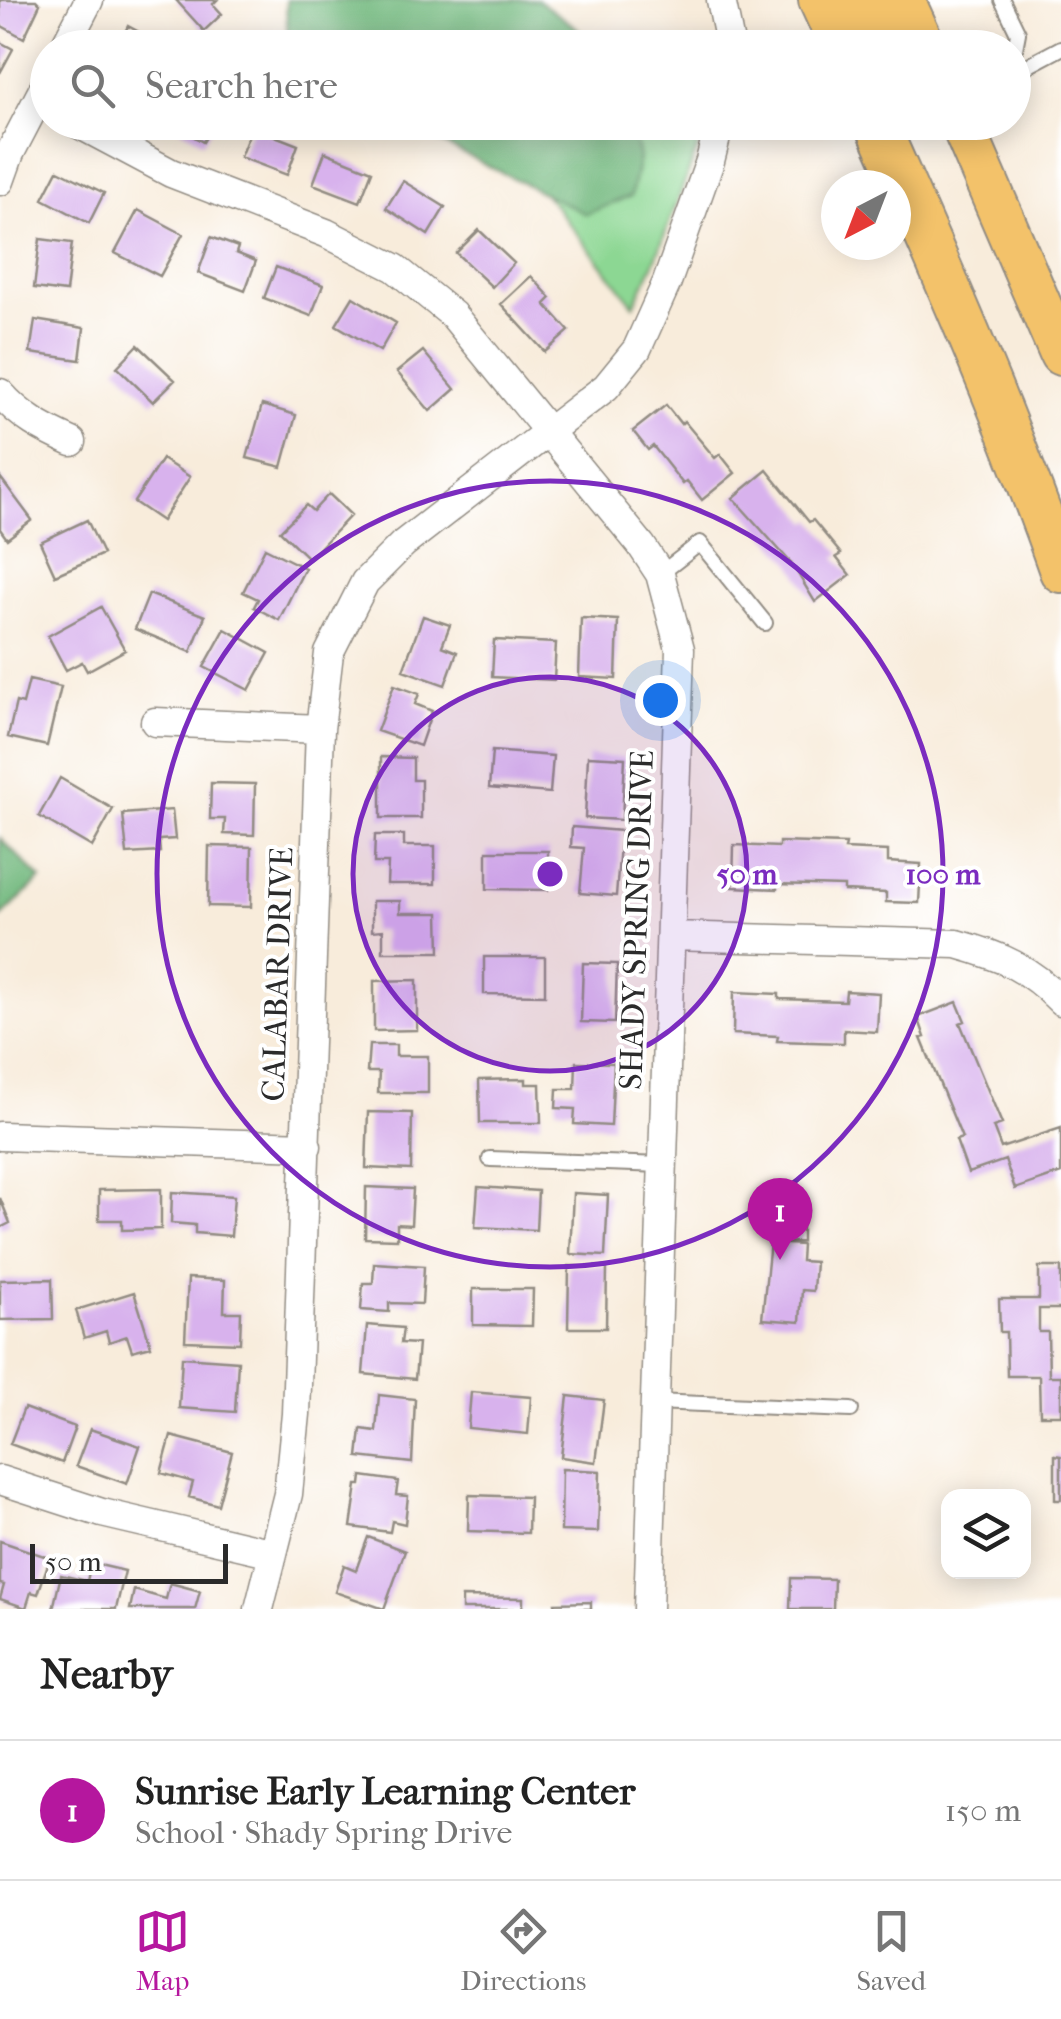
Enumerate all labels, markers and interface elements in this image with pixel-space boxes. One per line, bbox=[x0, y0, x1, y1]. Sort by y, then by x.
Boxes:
search box bbox=[30, 30, 1031, 140]
icon: search bbox=[65, 58, 120, 113]
text: Search here bbox=[145, 63, 338, 108]
north arrow bbox=[821, 170, 911, 260]
your location bbox=[635, 675, 686, 726]
street label: SHADY SPRING DRIVE bbox=[612, 749, 661, 1091]
street label: CALABAR DRIVE bbox=[255, 846, 300, 1102]
centre of rings bbox=[532, 856, 568, 892]
text: 50 m bbox=[717, 857, 778, 892]
text: 100 m bbox=[905, 857, 982, 892]
pin: 1 bbox=[748, 1178, 812, 1260]
map controls bbox=[941, 1489, 1031, 1579]
button: layers bbox=[941, 1489, 1031, 1579]
scale bar bbox=[30, 1539, 228, 1584]
text: 50 m bbox=[45, 1545, 102, 1578]
text: Nearby bbox=[40, 1650, 172, 1699]
text: Sunrise Early Learning Center bbox=[135, 1769, 635, 1814]
text: 1 bbox=[67, 1792, 78, 1829]
text: 150 m bbox=[945, 1792, 1021, 1829]
text: School · Shady Spring Drive bbox=[135, 1814, 512, 1851]
tab: Map bbox=[135, 1904, 190, 1997]
tab: Directions bbox=[460, 1904, 586, 1997]
tab: Saved bbox=[856, 1904, 926, 1997]

